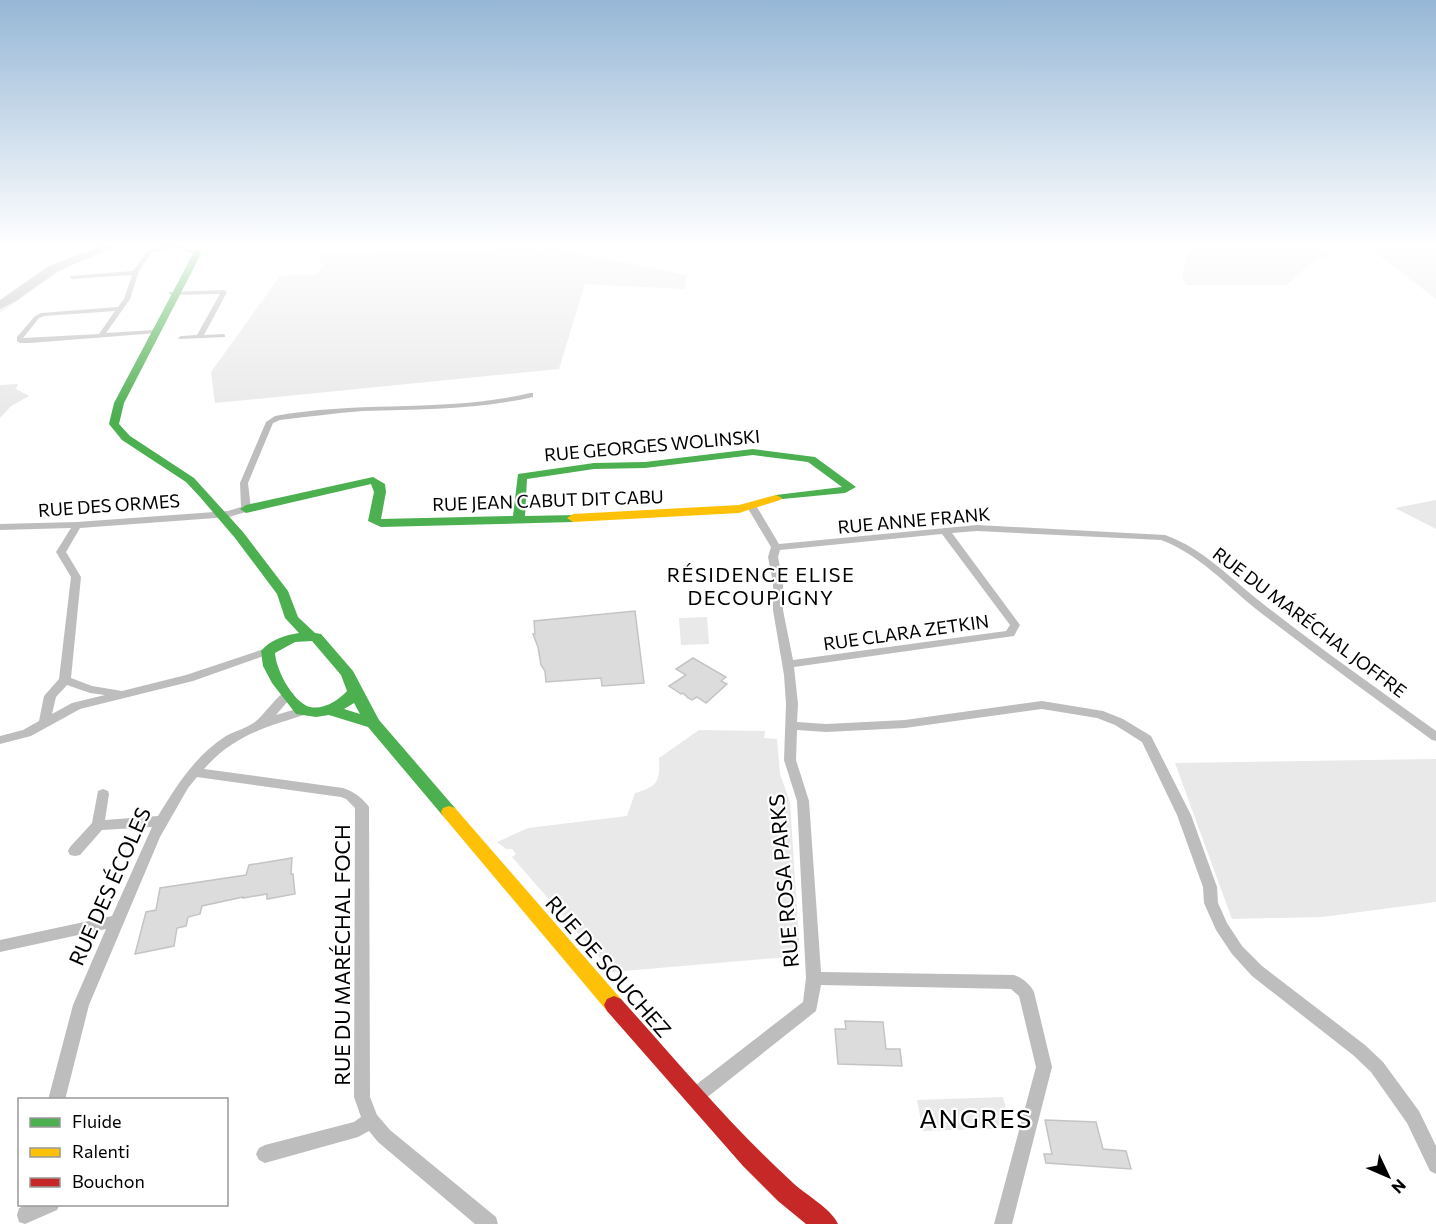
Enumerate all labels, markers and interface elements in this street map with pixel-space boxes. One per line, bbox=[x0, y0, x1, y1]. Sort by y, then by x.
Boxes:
street label: RUE GEORGES WOLINSKI bbox=[543, 425, 761, 465]
street label: RUE JEAN CABUT DIT CABU bbox=[432, 485, 664, 515]
street label: RUE DES ORMES bbox=[37, 489, 181, 521]
street label: RUE ANNE FRANK bbox=[837, 502, 991, 538]
street label: RUE DU MARÉCHAL JOFFRE bbox=[1209, 542, 1411, 702]
district label: RÉSIDENCE ELISE DECOUPIGNY bbox=[667, 562, 855, 609]
street label: RUE CLARA ZETKIN bbox=[822, 609, 990, 655]
street label: RUE ROSA PARKS bbox=[763, 793, 803, 969]
street label: RUE DES ÉCOLES bbox=[63, 803, 155, 969]
street label: RUE DU MARÉCHAL FOCH bbox=[329, 824, 354, 1086]
street label: RUE DE SOUCHEZ bbox=[541, 890, 677, 1042]
legend bbox=[18, 1098, 228, 1206]
district label: ANGRES bbox=[919, 1102, 1033, 1133]
text: Fluide bbox=[72, 1110, 121, 1132]
text: Ralenti bbox=[72, 1140, 130, 1162]
north arrow bbox=[1358, 1146, 1418, 1206]
text: Bouchon bbox=[72, 1170, 145, 1192]
text: N bbox=[1388, 1176, 1410, 1198]

